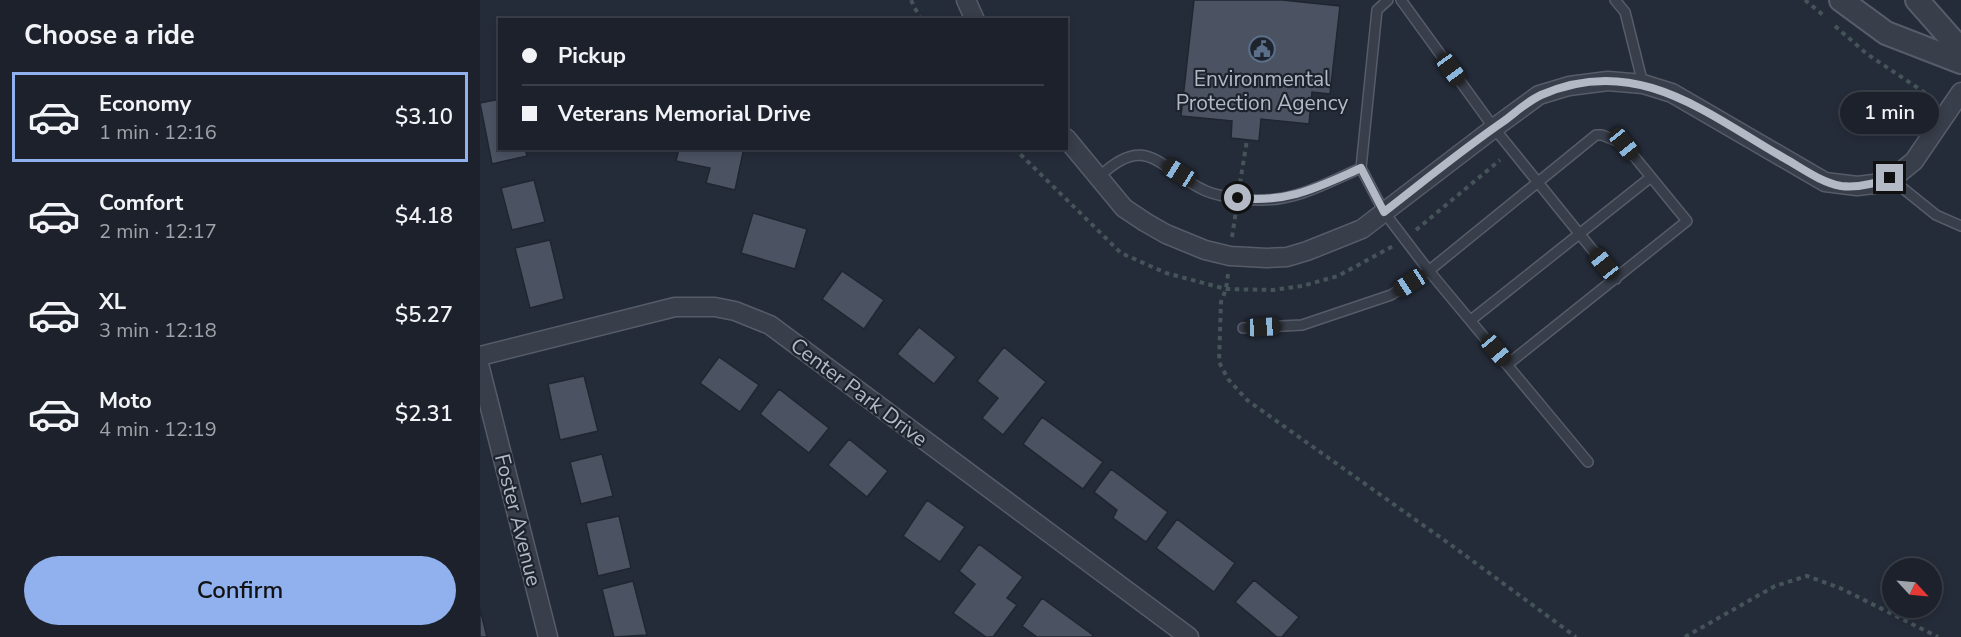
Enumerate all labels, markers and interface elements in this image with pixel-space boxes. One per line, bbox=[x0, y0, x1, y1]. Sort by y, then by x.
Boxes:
text: Choose a ride bbox=[24, 17, 195, 54]
public building icon: Environmental Protection Agency bbox=[1247, 34, 1277, 64]
text: Pickup bbox=[558, 41, 626, 71]
car bbox=[1433, 49, 1469, 89]
place label: Environmental Protection Agency bbox=[1176, 65, 1349, 117]
text: Economy bbox=[99, 89, 191, 119]
icon: car bbox=[27, 90, 81, 144]
callout: 1 min bbox=[1840, 91, 1940, 133]
text: Veterans Memorial Drive bbox=[558, 99, 811, 129]
text: 1 min bbox=[1864, 99, 1915, 126]
text: $3.10 bbox=[395, 102, 453, 132]
text: 1 min · 12:16 bbox=[99, 119, 217, 146]
car bbox=[1606, 124, 1642, 164]
car bbox=[1159, 156, 1199, 190]
route end bbox=[1876, 164, 1903, 191]
route start bbox=[1224, 184, 1251, 211]
text: Comfort bbox=[99, 188, 183, 218]
icon: car bbox=[27, 189, 81, 243]
text: $4.18 bbox=[395, 201, 453, 231]
text: 2 min · 12:17 bbox=[99, 218, 217, 245]
car bbox=[1586, 244, 1622, 284]
car bbox=[1390, 266, 1430, 300]
text: XL bbox=[99, 287, 126, 317]
icon: car bbox=[27, 288, 81, 342]
text: $5.27 bbox=[395, 300, 453, 330]
text: 3 min · 12:18 bbox=[99, 317, 217, 344]
car bbox=[1245, 317, 1281, 337]
car bbox=[1478, 330, 1514, 370]
street label: Center Park Drive bbox=[785, 331, 933, 453]
text: Moto bbox=[99, 386, 152, 416]
icon: car bbox=[27, 387, 81, 441]
text: $2.31 bbox=[395, 399, 453, 429]
text: 4 min · 12:19 bbox=[99, 416, 217, 443]
street label: Foster Avenue bbox=[488, 451, 548, 589]
button: Confirm bbox=[24, 556, 456, 625]
north arrow bbox=[1882, 558, 1942, 618]
map controls bbox=[1882, 558, 1942, 618]

